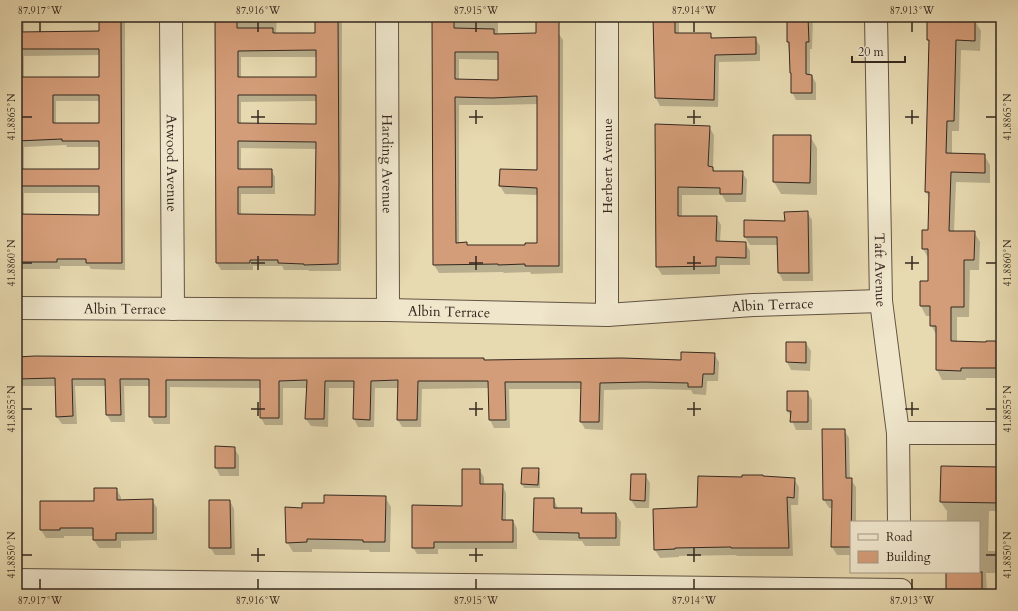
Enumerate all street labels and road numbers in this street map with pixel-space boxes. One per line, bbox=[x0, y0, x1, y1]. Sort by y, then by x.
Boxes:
street label: Atwood Avenue bbox=[162, 114, 181, 212]
street label: Harding Avenue bbox=[377, 114, 397, 214]
street label: Herbert Avenue bbox=[598, 118, 617, 214]
street label: Taft Avenue bbox=[870, 233, 891, 308]
street label: Albin Terrace bbox=[731, 294, 814, 316]
street label: Albin Terrace bbox=[84, 299, 166, 319]
street label: Albin Terrace bbox=[408, 301, 490, 322]

